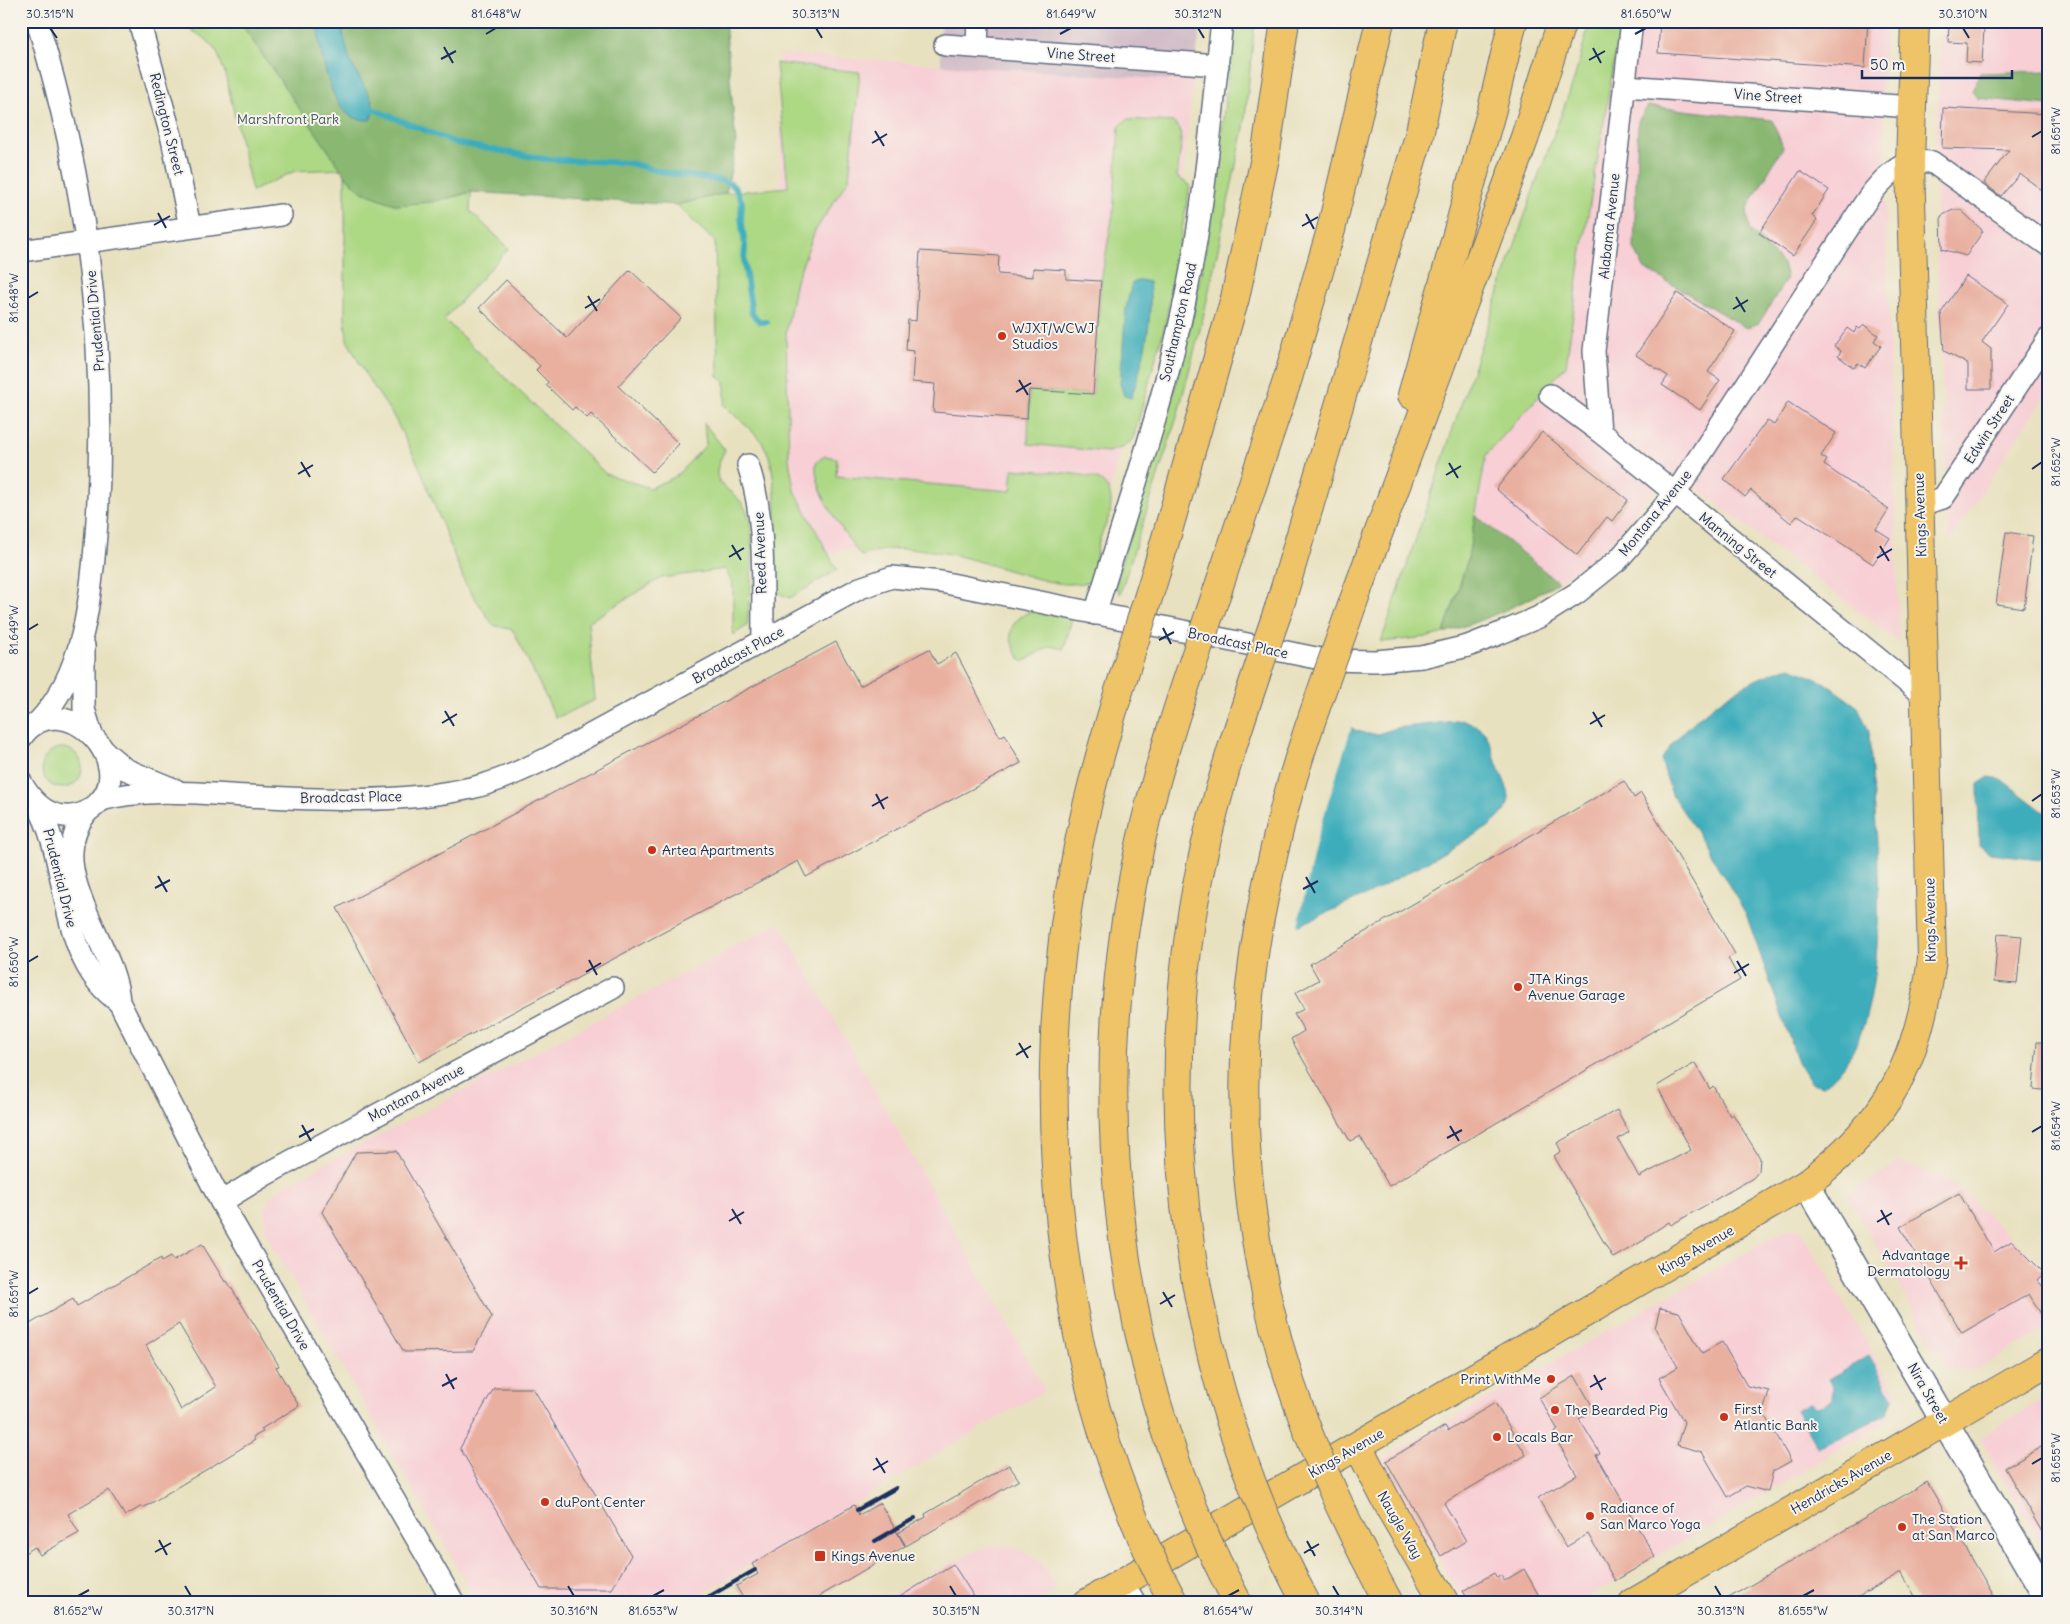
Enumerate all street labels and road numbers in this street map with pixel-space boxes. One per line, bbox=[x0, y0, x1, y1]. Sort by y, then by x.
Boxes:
street label: Vine Street bbox=[1046, 44, 1116, 66]
street label: Redington Street bbox=[146, 71, 188, 177]
street label: Vine Street bbox=[1733, 85, 1803, 107]
street label: Alabama Avenue bbox=[1594, 172, 1624, 280]
street label: Southampton Road bbox=[1156, 261, 1200, 383]
street label: Prudential Drive bbox=[82, 270, 108, 372]
street label: Edwin Street bbox=[1960, 391, 2018, 467]
street label: Montana Avenue bbox=[1615, 466, 1695, 560]
street label: Kings Avenue bbox=[1910, 473, 1930, 557]
street label: Manning Street bbox=[1695, 508, 1781, 582]
street label: Reed Avenue bbox=[750, 512, 770, 594]
street label: Broadcast Place bbox=[689, 622, 787, 688]
street label: Broadcast Place bbox=[1186, 624, 1290, 662]
street label: Broadcast Place bbox=[300, 787, 402, 807]
street label: Prudential Drive bbox=[39, 827, 81, 929]
street label: Kings Avenue bbox=[1920, 878, 1940, 962]
street label: Montana Avenue bbox=[365, 1060, 467, 1126]
street label: Kings Avenue bbox=[1655, 1221, 1737, 1279]
street label: Prudential Drive bbox=[248, 1257, 314, 1353]
street label: Nira Street bbox=[1903, 1359, 1953, 1427]
street label: Kings Avenue bbox=[1305, 1424, 1387, 1482]
street label: Hendricks Avenue bbox=[1787, 1446, 1895, 1518]
street label: Naugle Way bbox=[1373, 1488, 1427, 1562]

